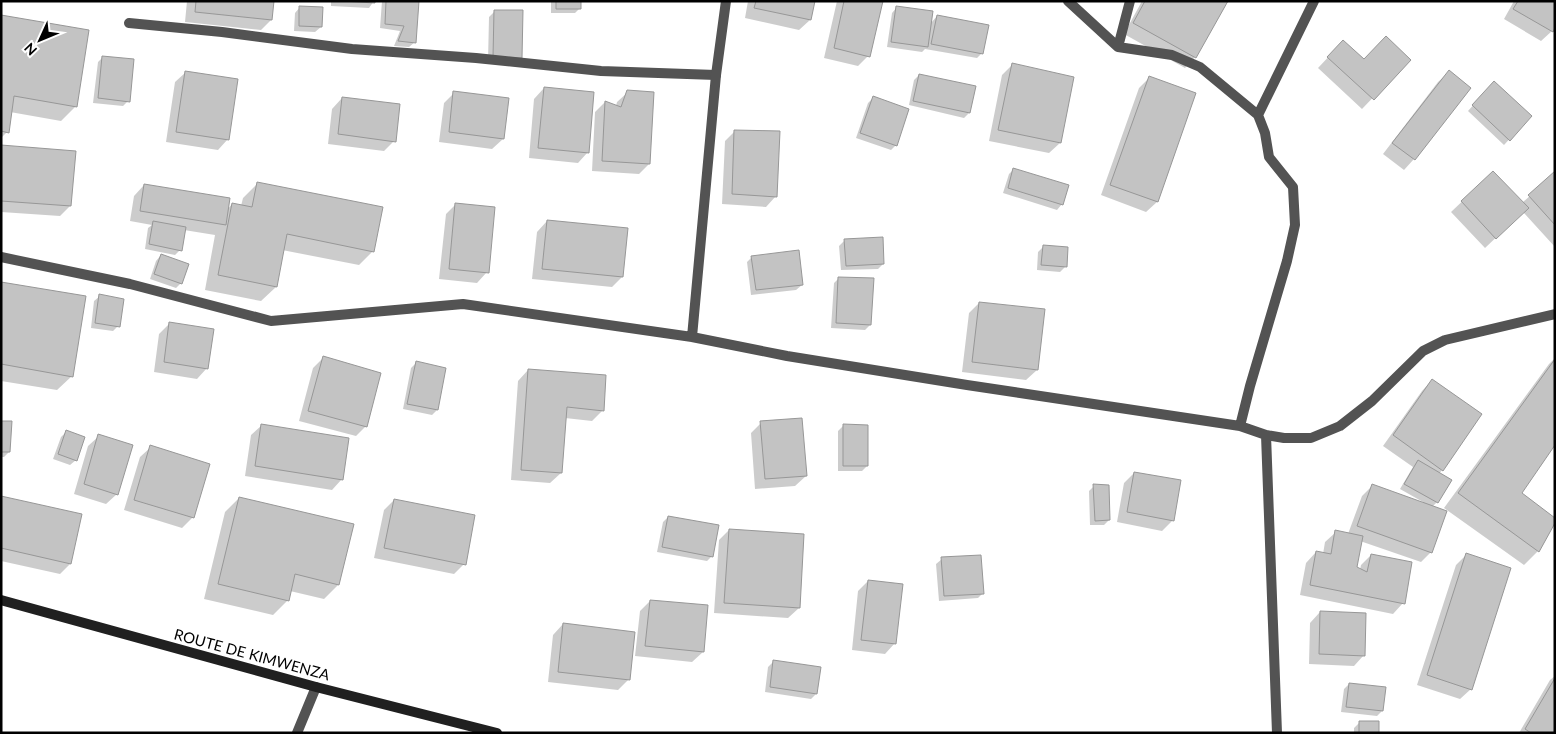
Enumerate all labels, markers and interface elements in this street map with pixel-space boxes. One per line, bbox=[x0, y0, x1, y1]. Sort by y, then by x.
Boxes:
north arrow bbox=[15, 15, 65, 65]
text: N bbox=[20, 40, 40, 59]
street label: ROUTE DE KIMWENZA bbox=[172, 625, 333, 684]

